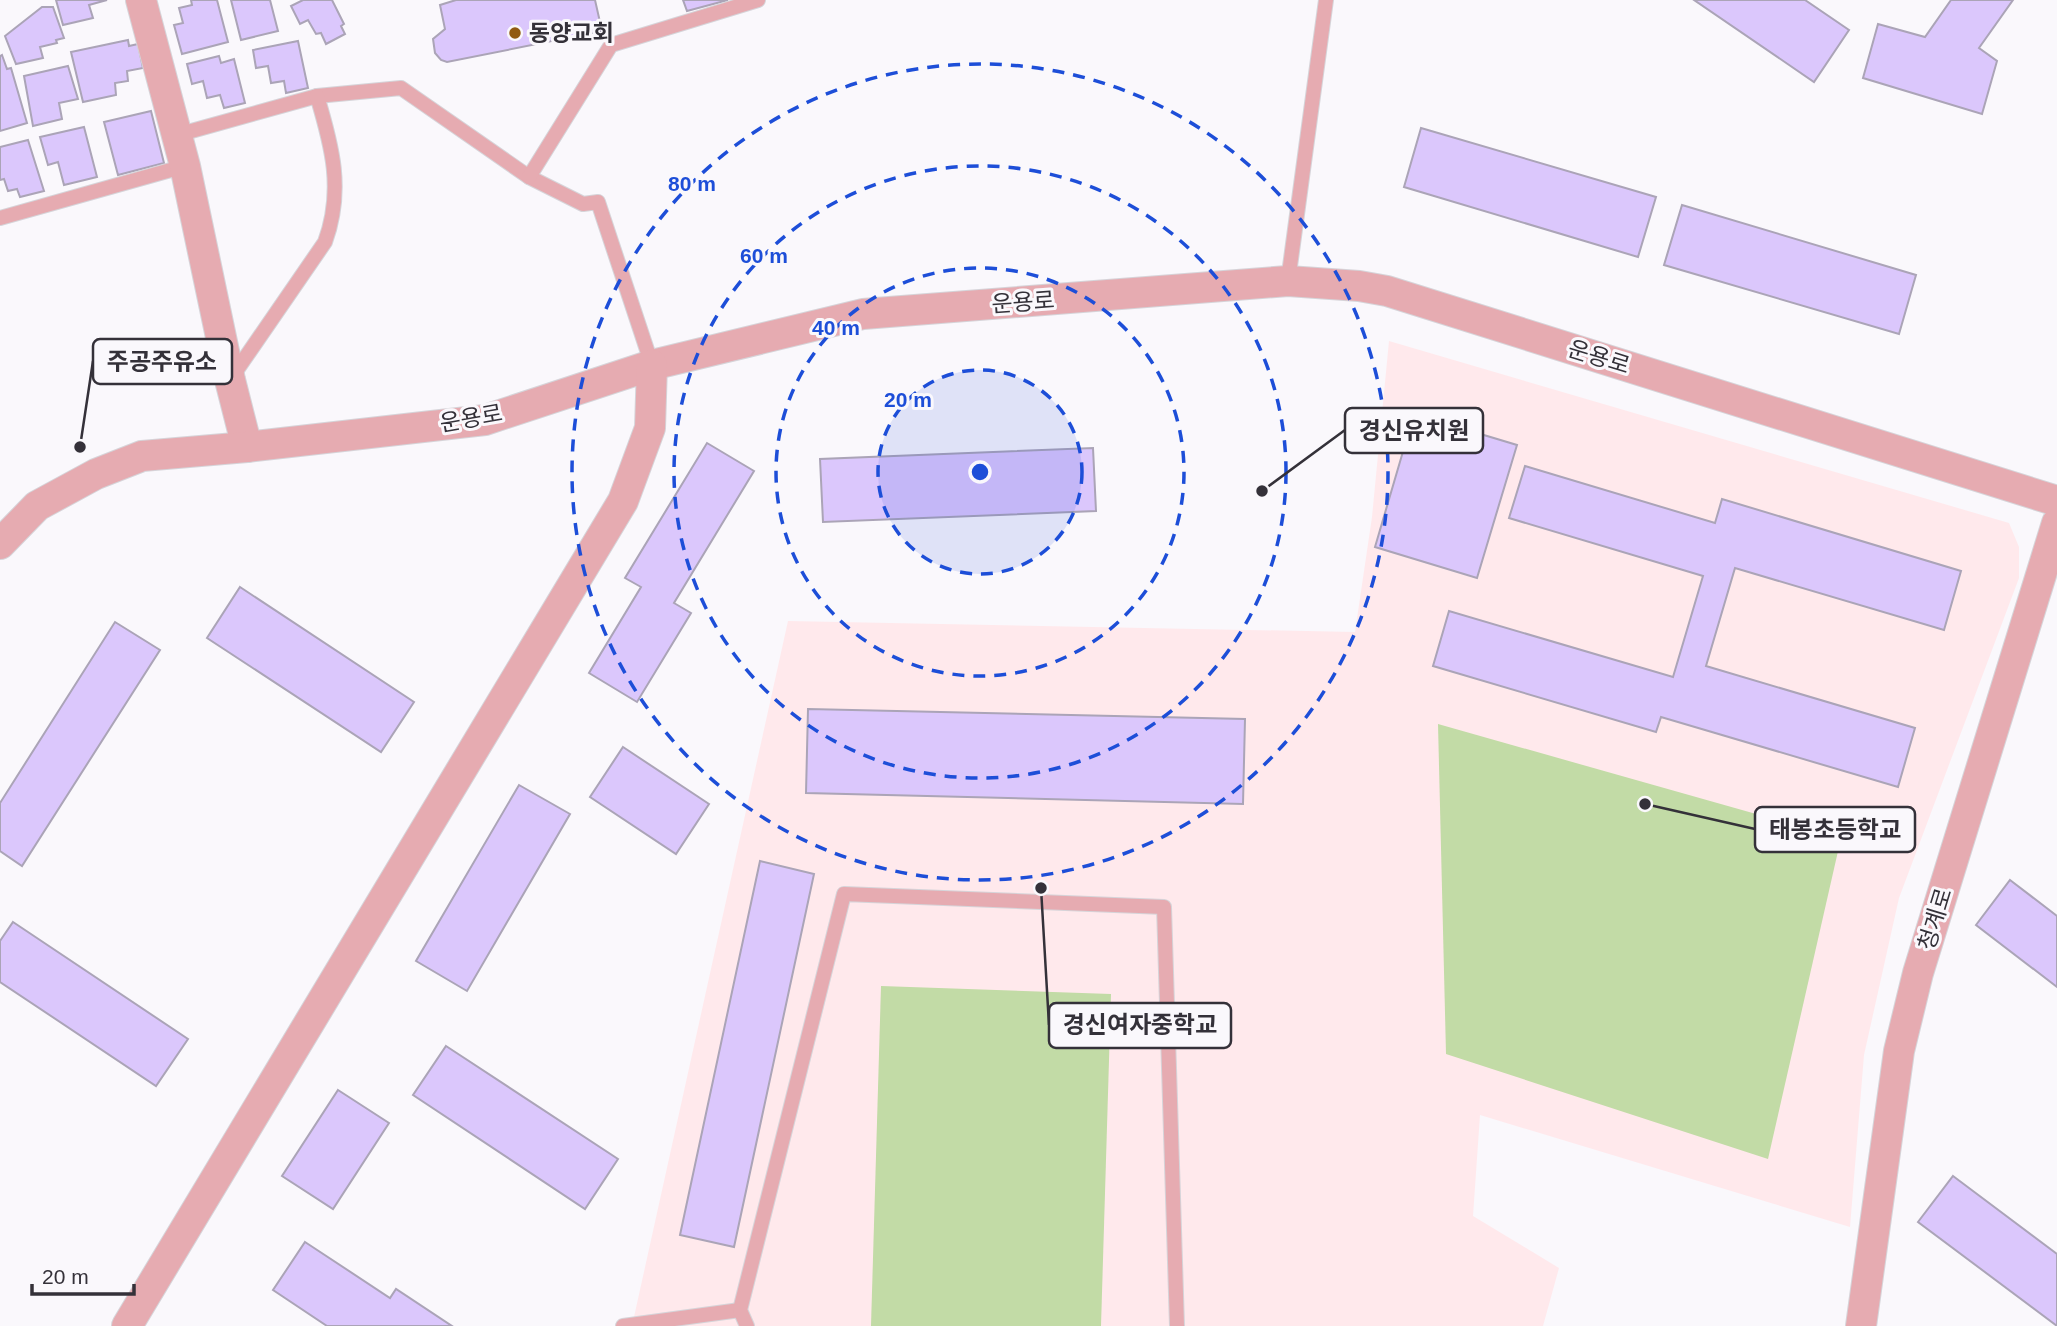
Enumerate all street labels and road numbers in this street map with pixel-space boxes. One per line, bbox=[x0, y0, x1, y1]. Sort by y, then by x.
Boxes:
street label: 운용로 bbox=[990, 287, 1056, 317]
street label: 운용로 bbox=[1565, 335, 1633, 379]
street label: 운용로 bbox=[437, 400, 505, 436]
street label: 청계로 bbox=[1913, 885, 1957, 953]

